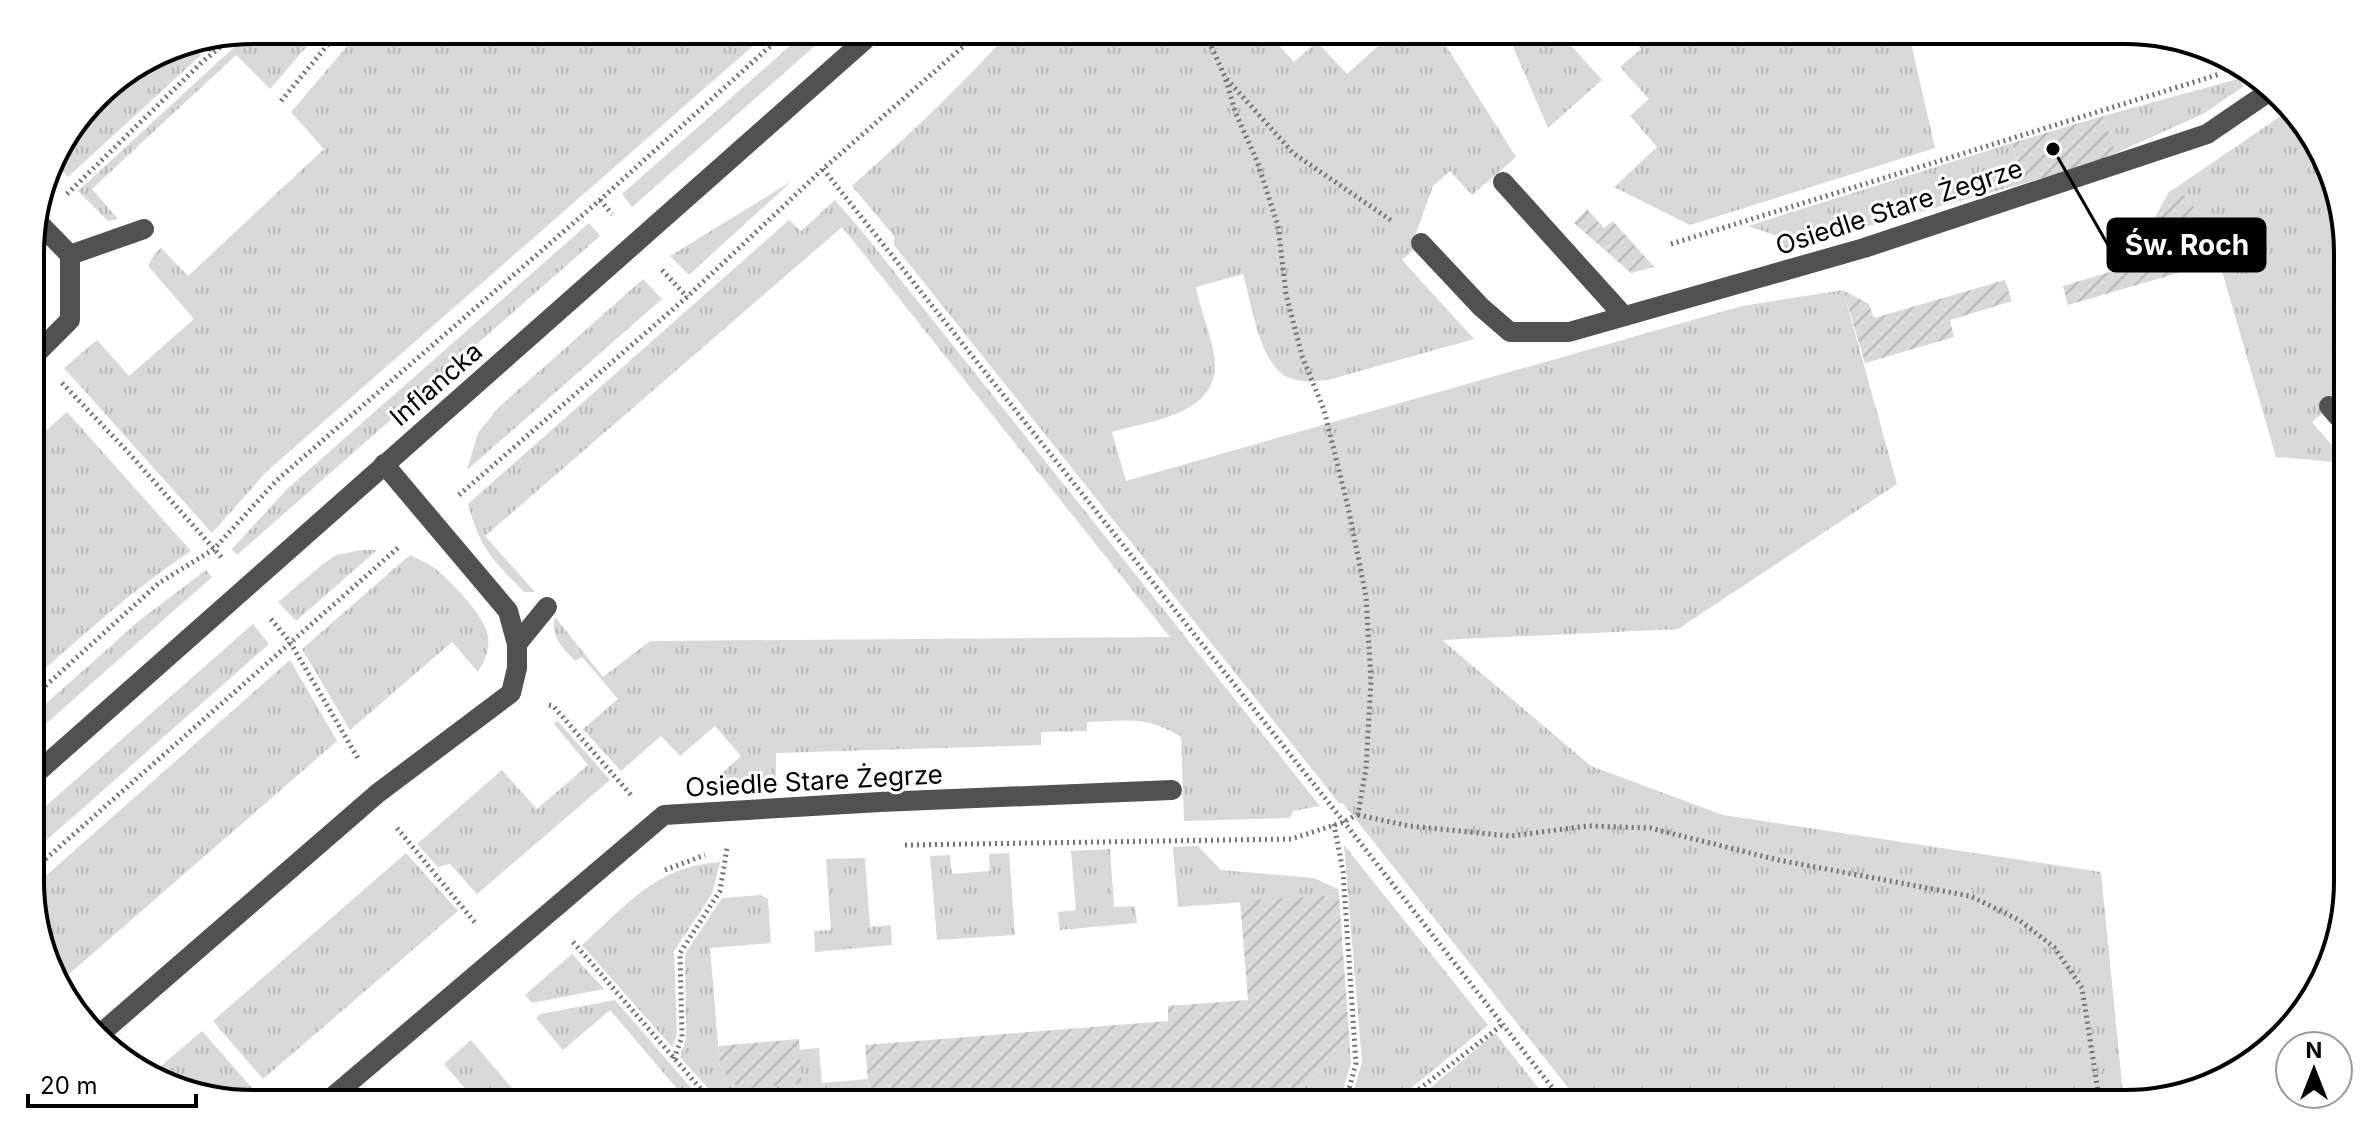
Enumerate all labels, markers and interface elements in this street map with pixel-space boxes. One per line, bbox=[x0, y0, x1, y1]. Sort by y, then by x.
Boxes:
street label: Osiedle Stare Żegrze bbox=[1771, 152, 2026, 261]
callout: Św. Roch bbox=[2108, 219, 2265, 271]
text: Św. Roch bbox=[2125, 228, 2249, 262]
street label: Inflancka bbox=[383, 335, 488, 432]
street label: Osiedle Stare Żegrze bbox=[684, 758, 944, 803]
north arrow bbox=[2274, 1030, 2354, 1110]
text: N bbox=[2306, 1037, 2322, 1063]
scale bar bbox=[28, 1058, 196, 1108]
text: 20 m bbox=[40, 1071, 98, 1100]

